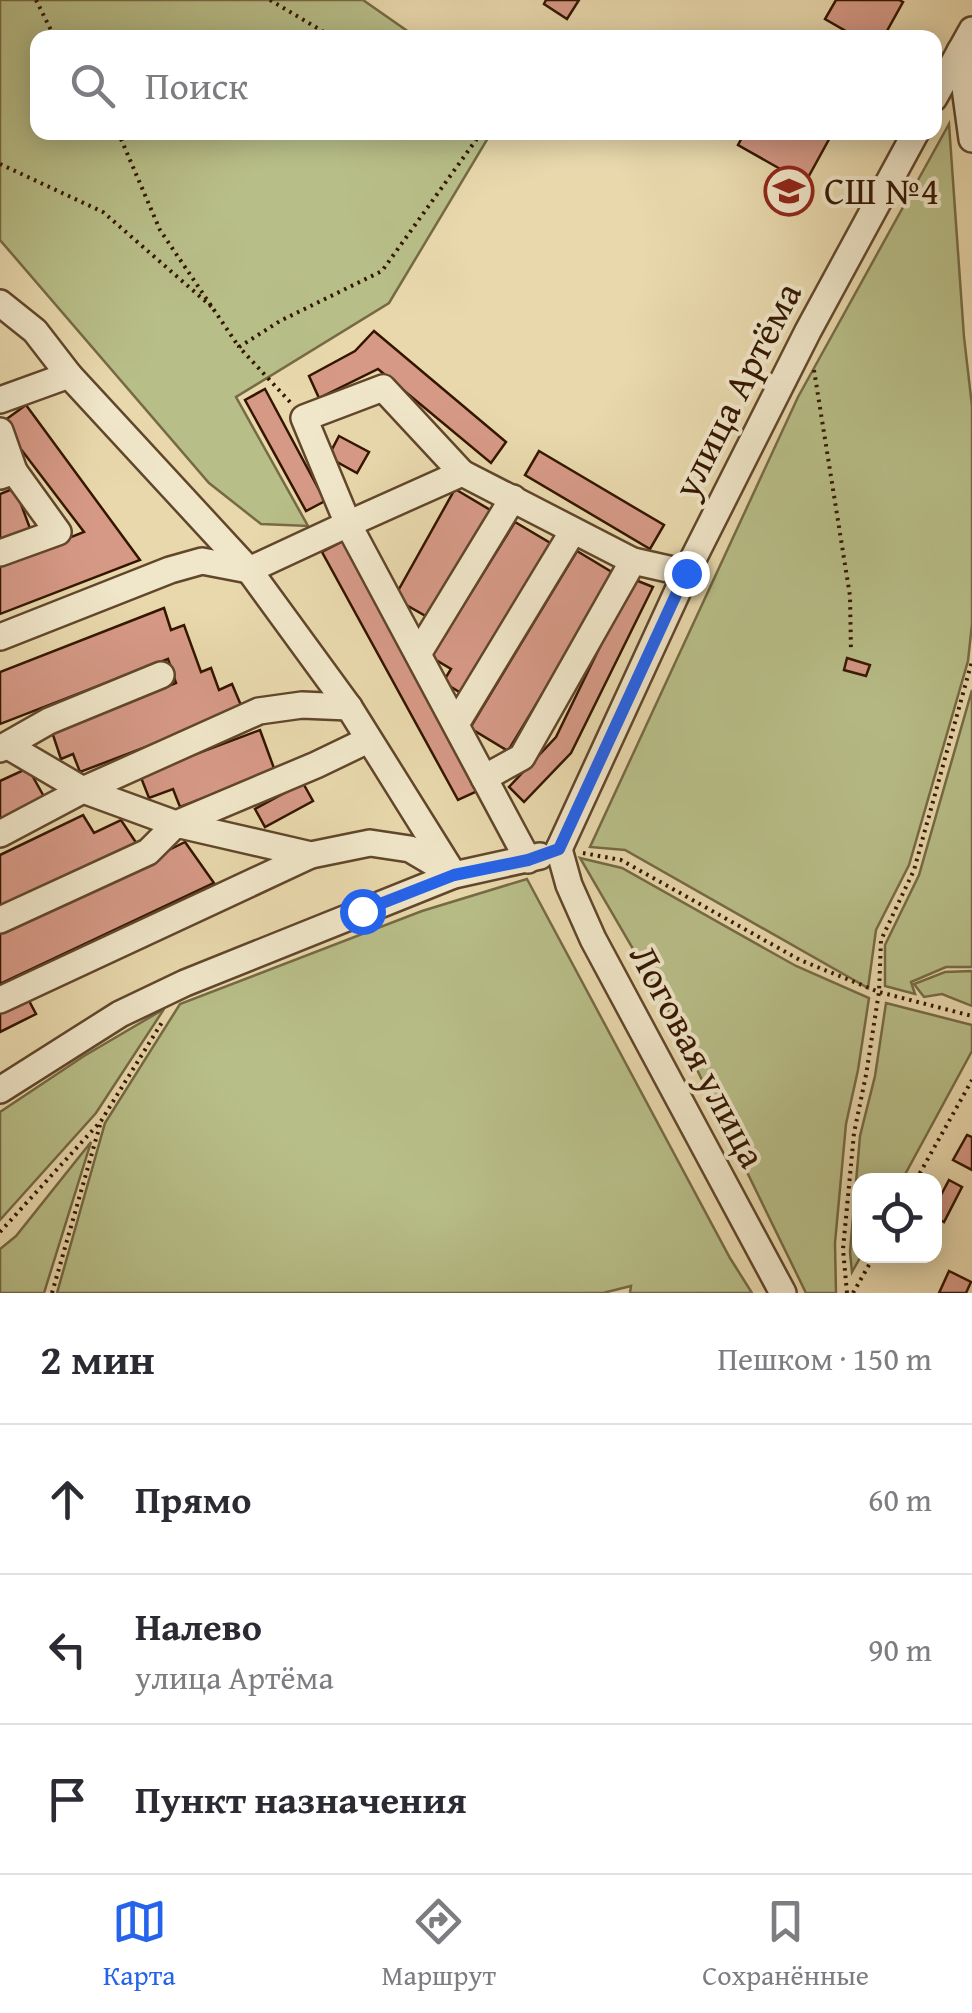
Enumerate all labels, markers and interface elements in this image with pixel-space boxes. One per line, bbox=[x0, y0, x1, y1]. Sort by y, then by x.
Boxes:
search box bbox=[30, 30, 942, 140]
text: Поиск bbox=[145, 57, 248, 113]
icon: search bbox=[65, 58, 120, 113]
place label: СШ №4 bbox=[824, 162, 939, 218]
school or university icon: СШ №4 bbox=[763, 165, 815, 217]
street label: улица Артёма bbox=[657, 272, 815, 508]
route end bbox=[664, 551, 710, 597]
route start bbox=[340, 889, 386, 935]
street label: Логовая улица bbox=[616, 934, 781, 1177]
map controls bbox=[852, 1173, 942, 1263]
button: locate bbox=[852, 1173, 942, 1263]
text: 2 мин bbox=[40, 1328, 155, 1389]
text: Пешком · 150 m bbox=[717, 1335, 932, 1382]
text: Прямо bbox=[135, 1471, 251, 1527]
icon: ahead bbox=[40, 1472, 95, 1527]
text: 60 m bbox=[868, 1476, 932, 1523]
text: Налево bbox=[135, 1598, 262, 1654]
icon: left bbox=[40, 1622, 95, 1677]
text: 90 m bbox=[868, 1626, 932, 1673]
text: улица Артёма bbox=[135, 1654, 334, 1701]
text: Пункт назначения bbox=[135, 1771, 467, 1827]
icon: arrive bbox=[40, 1772, 95, 1827]
tab: Карта bbox=[103, 1894, 176, 1995]
tab: Маршрут bbox=[382, 1894, 496, 1995]
tab: Сохранённые bbox=[702, 1894, 869, 1995]

